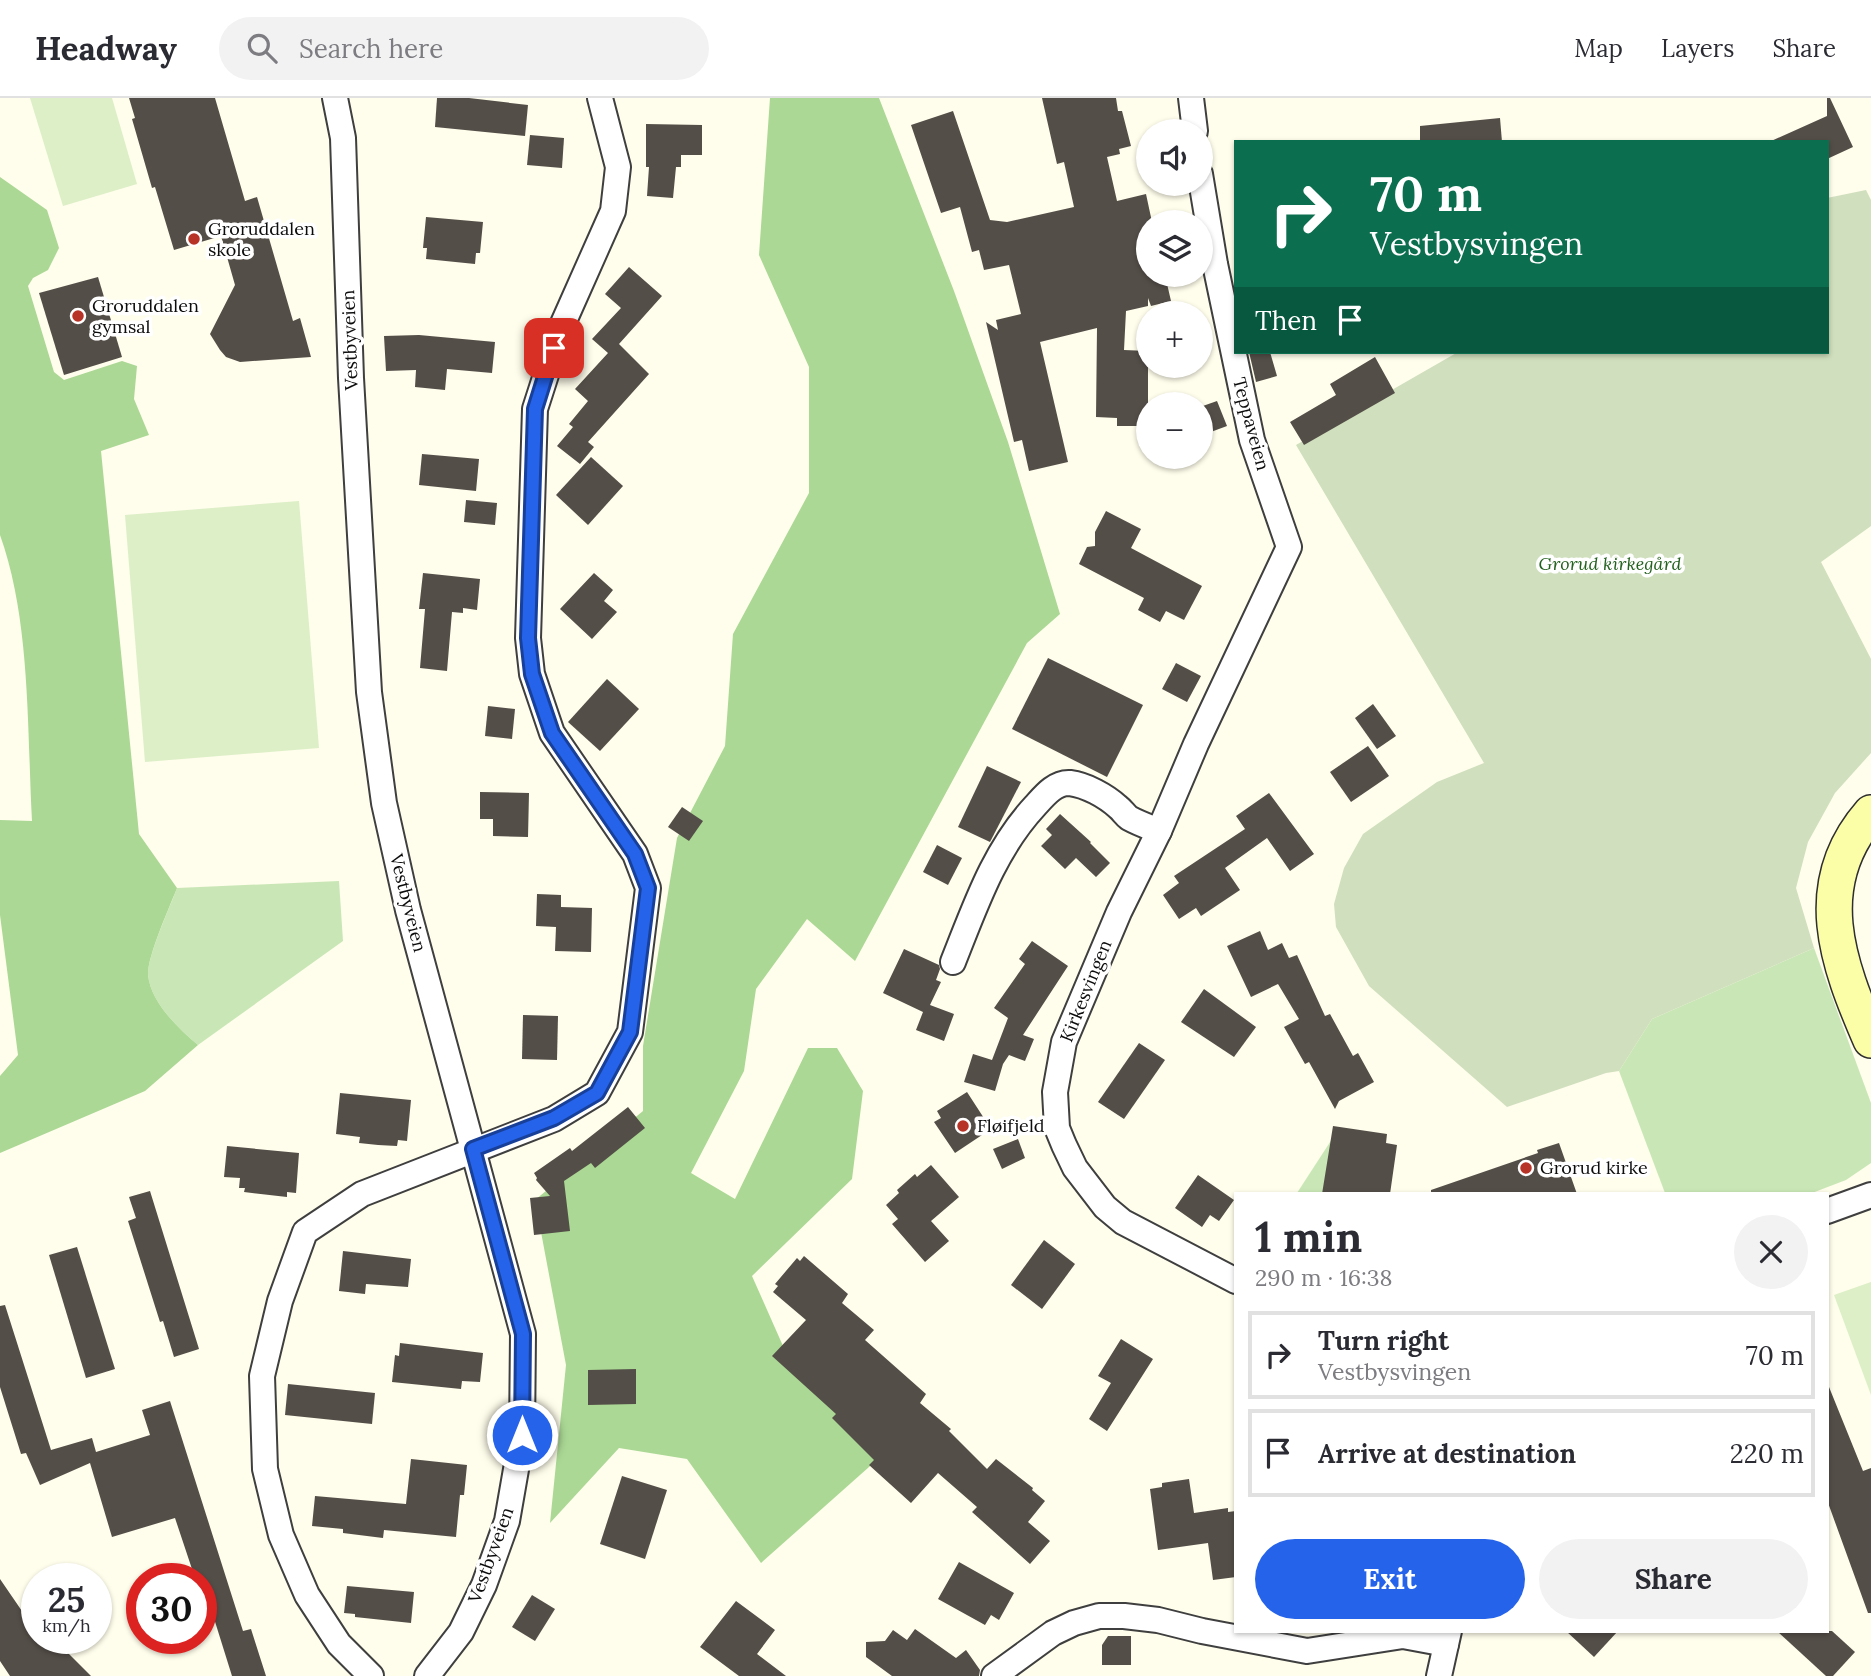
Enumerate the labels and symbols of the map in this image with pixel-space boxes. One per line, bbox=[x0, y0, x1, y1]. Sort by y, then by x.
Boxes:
place label: Groruddalen skole bbox=[208, 217, 315, 261]
marker: Groruddalen skole bbox=[186, 231, 202, 247]
street label: Vestbyveien bbox=[336, 289, 363, 392]
place label: Groruddalen gymsal bbox=[92, 294, 199, 338]
marker: Groruddalen gymsal bbox=[70, 308, 86, 324]
pin bbox=[524, 318, 584, 378]
street label: Teppaveien bbox=[1228, 375, 1275, 473]
park label: Grorud kirkegård bbox=[1539, 552, 1681, 575]
street label: Vestbyveien bbox=[385, 850, 432, 954]
street label: Kirkesvingen bbox=[1055, 936, 1117, 1045]
place label: Fløifjeld bbox=[977, 1114, 1045, 1137]
marker: Fløifjeld bbox=[955, 1118, 971, 1134]
place label: Grorud kirke bbox=[1540, 1156, 1648, 1179]
marker: Grorud kirke bbox=[1518, 1160, 1534, 1176]
position arrow bbox=[485, 1398, 559, 1472]
street label: Vestbyveien bbox=[462, 1504, 519, 1607]
speed limit sign: 30 bbox=[126, 1563, 217, 1654]

